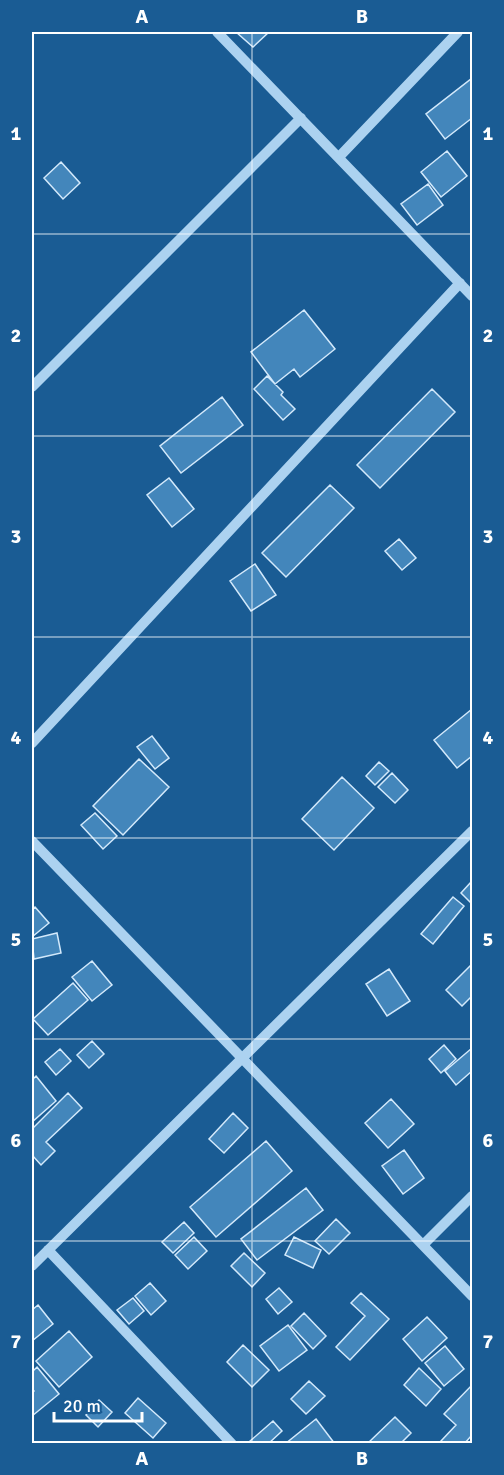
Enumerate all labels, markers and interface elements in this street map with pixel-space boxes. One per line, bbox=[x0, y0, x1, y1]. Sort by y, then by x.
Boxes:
text: A bbox=[136, 4, 149, 29]
text: B bbox=[356, 4, 368, 29]
text: 1 bbox=[11, 121, 22, 146]
text: 1 bbox=[483, 121, 494, 146]
text: 2 bbox=[11, 323, 21, 348]
text: 2 bbox=[483, 323, 493, 348]
text: 3 bbox=[11, 524, 21, 549]
text: 3 bbox=[483, 524, 493, 549]
text: 4 bbox=[11, 725, 22, 750]
text: 4 bbox=[483, 725, 494, 750]
text: 5 bbox=[11, 927, 21, 952]
text: 5 bbox=[483, 927, 493, 952]
text: 6 bbox=[11, 1128, 22, 1153]
text: 6 bbox=[483, 1128, 494, 1153]
text: 7 bbox=[11, 1329, 22, 1354]
text: 7 bbox=[483, 1329, 494, 1354]
scale bar bbox=[54, 1385, 142, 1423]
text: 20 m bbox=[63, 1395, 101, 1417]
text: A bbox=[136, 1446, 149, 1471]
text: B bbox=[356, 1446, 368, 1471]

